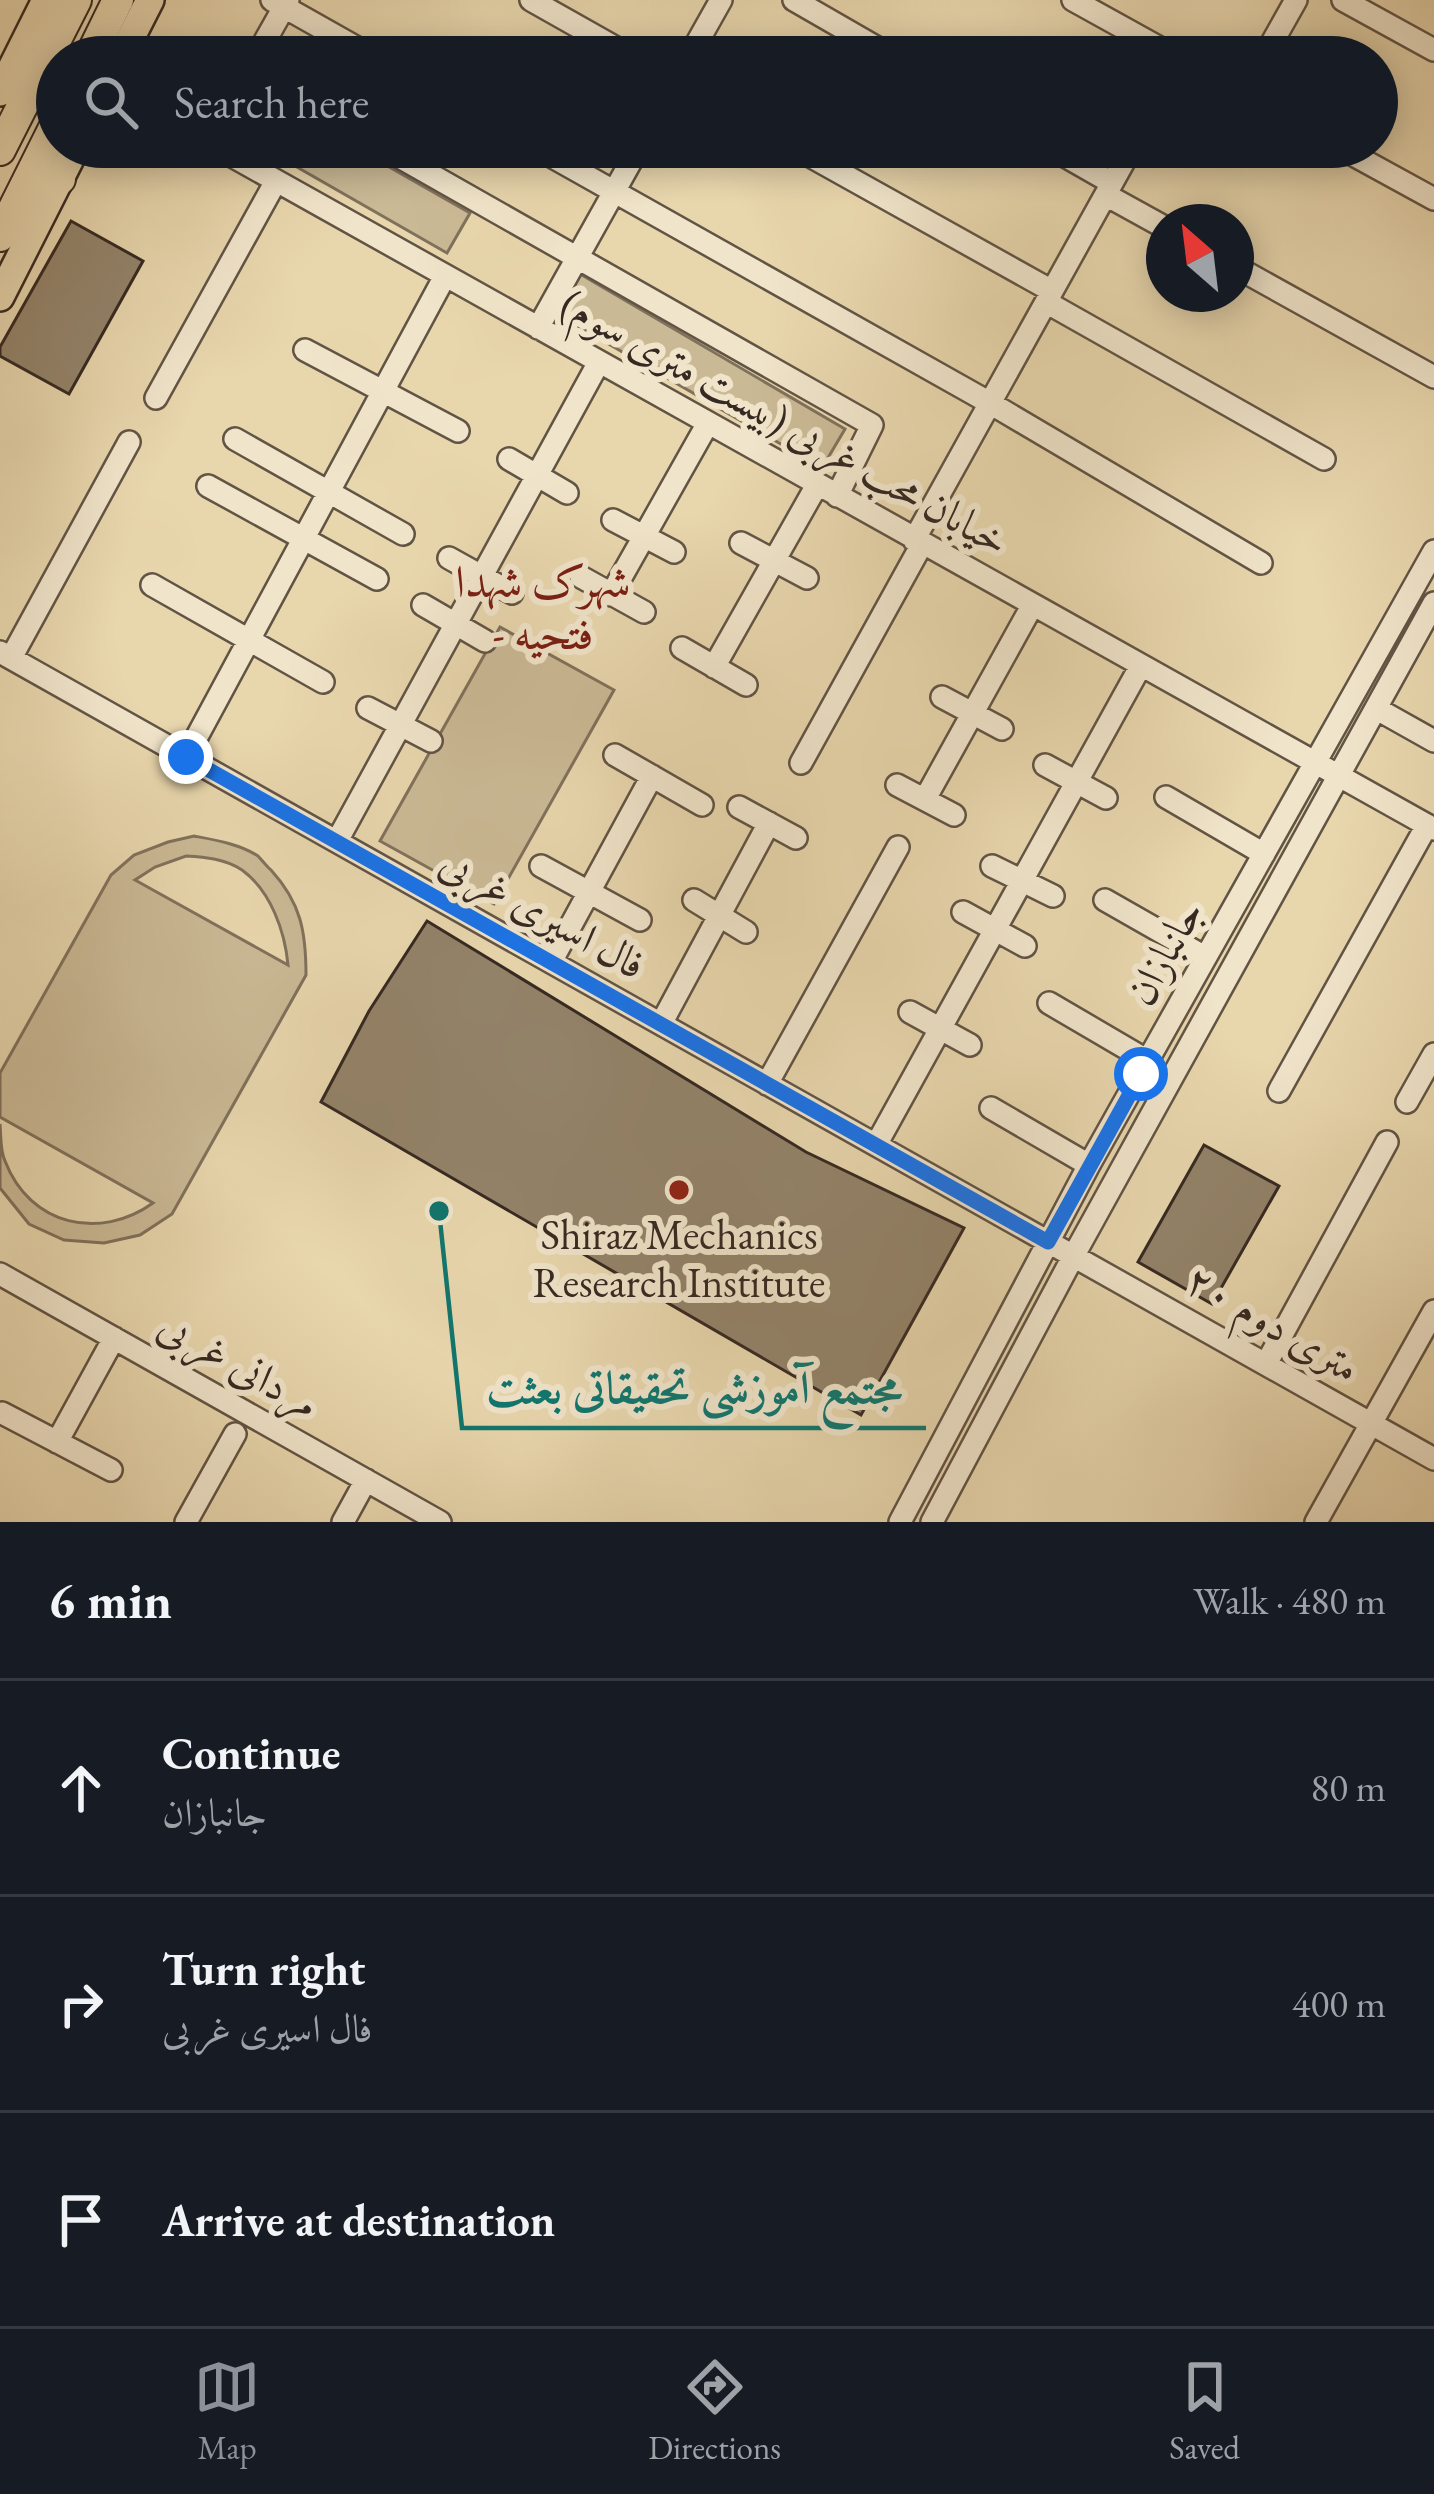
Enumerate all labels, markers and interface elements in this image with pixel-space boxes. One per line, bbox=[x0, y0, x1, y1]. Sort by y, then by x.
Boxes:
search box bbox=[36, 36, 1398, 168]
icon: search bbox=[78, 69, 144, 135]
text: Search here bbox=[174, 73, 369, 131]
north arrow bbox=[1146, 204, 1254, 312]
street label: خیابان محب غربی (بیست متری سوم) bbox=[547, 276, 1019, 576]
district label: شهرک شهدا - فتحیه bbox=[455, 552, 631, 662]
route end bbox=[159, 730, 213, 784]
street label: فال اسیری غربی bbox=[430, 834, 655, 994]
street label: جانبازان bbox=[1113, 889, 1215, 1015]
route start bbox=[1114, 1047, 1168, 1101]
marker: Shiraz Mechanics Research Institute bbox=[666, 1177, 692, 1203]
place label: Shiraz Mechanics Research Institute bbox=[533, 1207, 825, 1310]
street label: ۲۰ متری دوم bbox=[1172, 1251, 1370, 1403]
street label: مردانی غربی bbox=[148, 1297, 329, 1432]
callout: مجتمع آموزشی تحقیقاتی بعثت bbox=[462, 1347, 926, 1428]
text: مجتمع آموزشی تحقیقاتی بعثت bbox=[486, 1358, 903, 1430]
text: 6 min bbox=[48, 1567, 172, 1633]
text: Walk · 480 m bbox=[1193, 1575, 1386, 1626]
text: Continue bbox=[162, 1724, 340, 1782]
icon: ahead bbox=[48, 1755, 114, 1821]
text: 80 m bbox=[1310, 1762, 1386, 1813]
text: جانبازان bbox=[162, 1787, 267, 1838]
text: Turn right bbox=[162, 1940, 365, 1998]
icon: right bbox=[48, 1971, 114, 2037]
text: 400 m bbox=[1292, 1978, 1386, 2029]
text: فال اسیری غربی bbox=[162, 2003, 372, 2054]
icon: arrive bbox=[48, 2187, 114, 2253]
text: Arrive at destination bbox=[162, 2191, 555, 2249]
tab: Map bbox=[194, 2354, 260, 2469]
tab: Directions bbox=[648, 2354, 781, 2469]
tab: Saved bbox=[1169, 2354, 1240, 2469]

